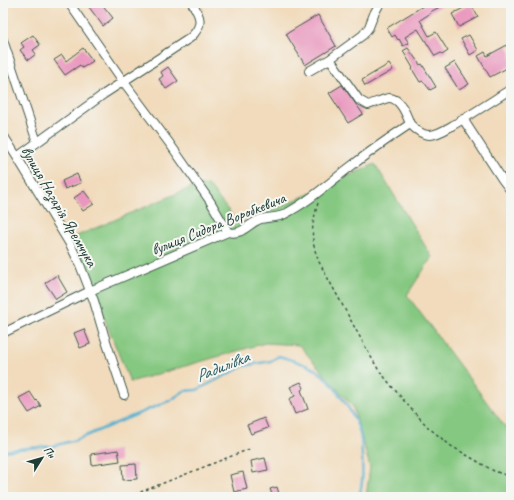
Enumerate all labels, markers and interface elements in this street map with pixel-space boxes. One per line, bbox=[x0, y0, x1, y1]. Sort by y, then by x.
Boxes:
street label: вулиця Назарія Яремчука bbox=[16, 143, 102, 271]
street label: вулиця Сидора Воробкевича bbox=[148, 187, 290, 260]
water label: Радилівка bbox=[192, 346, 253, 387]
north arrow bbox=[22, 438, 62, 478]
text: Пн bbox=[41, 443, 60, 462]

